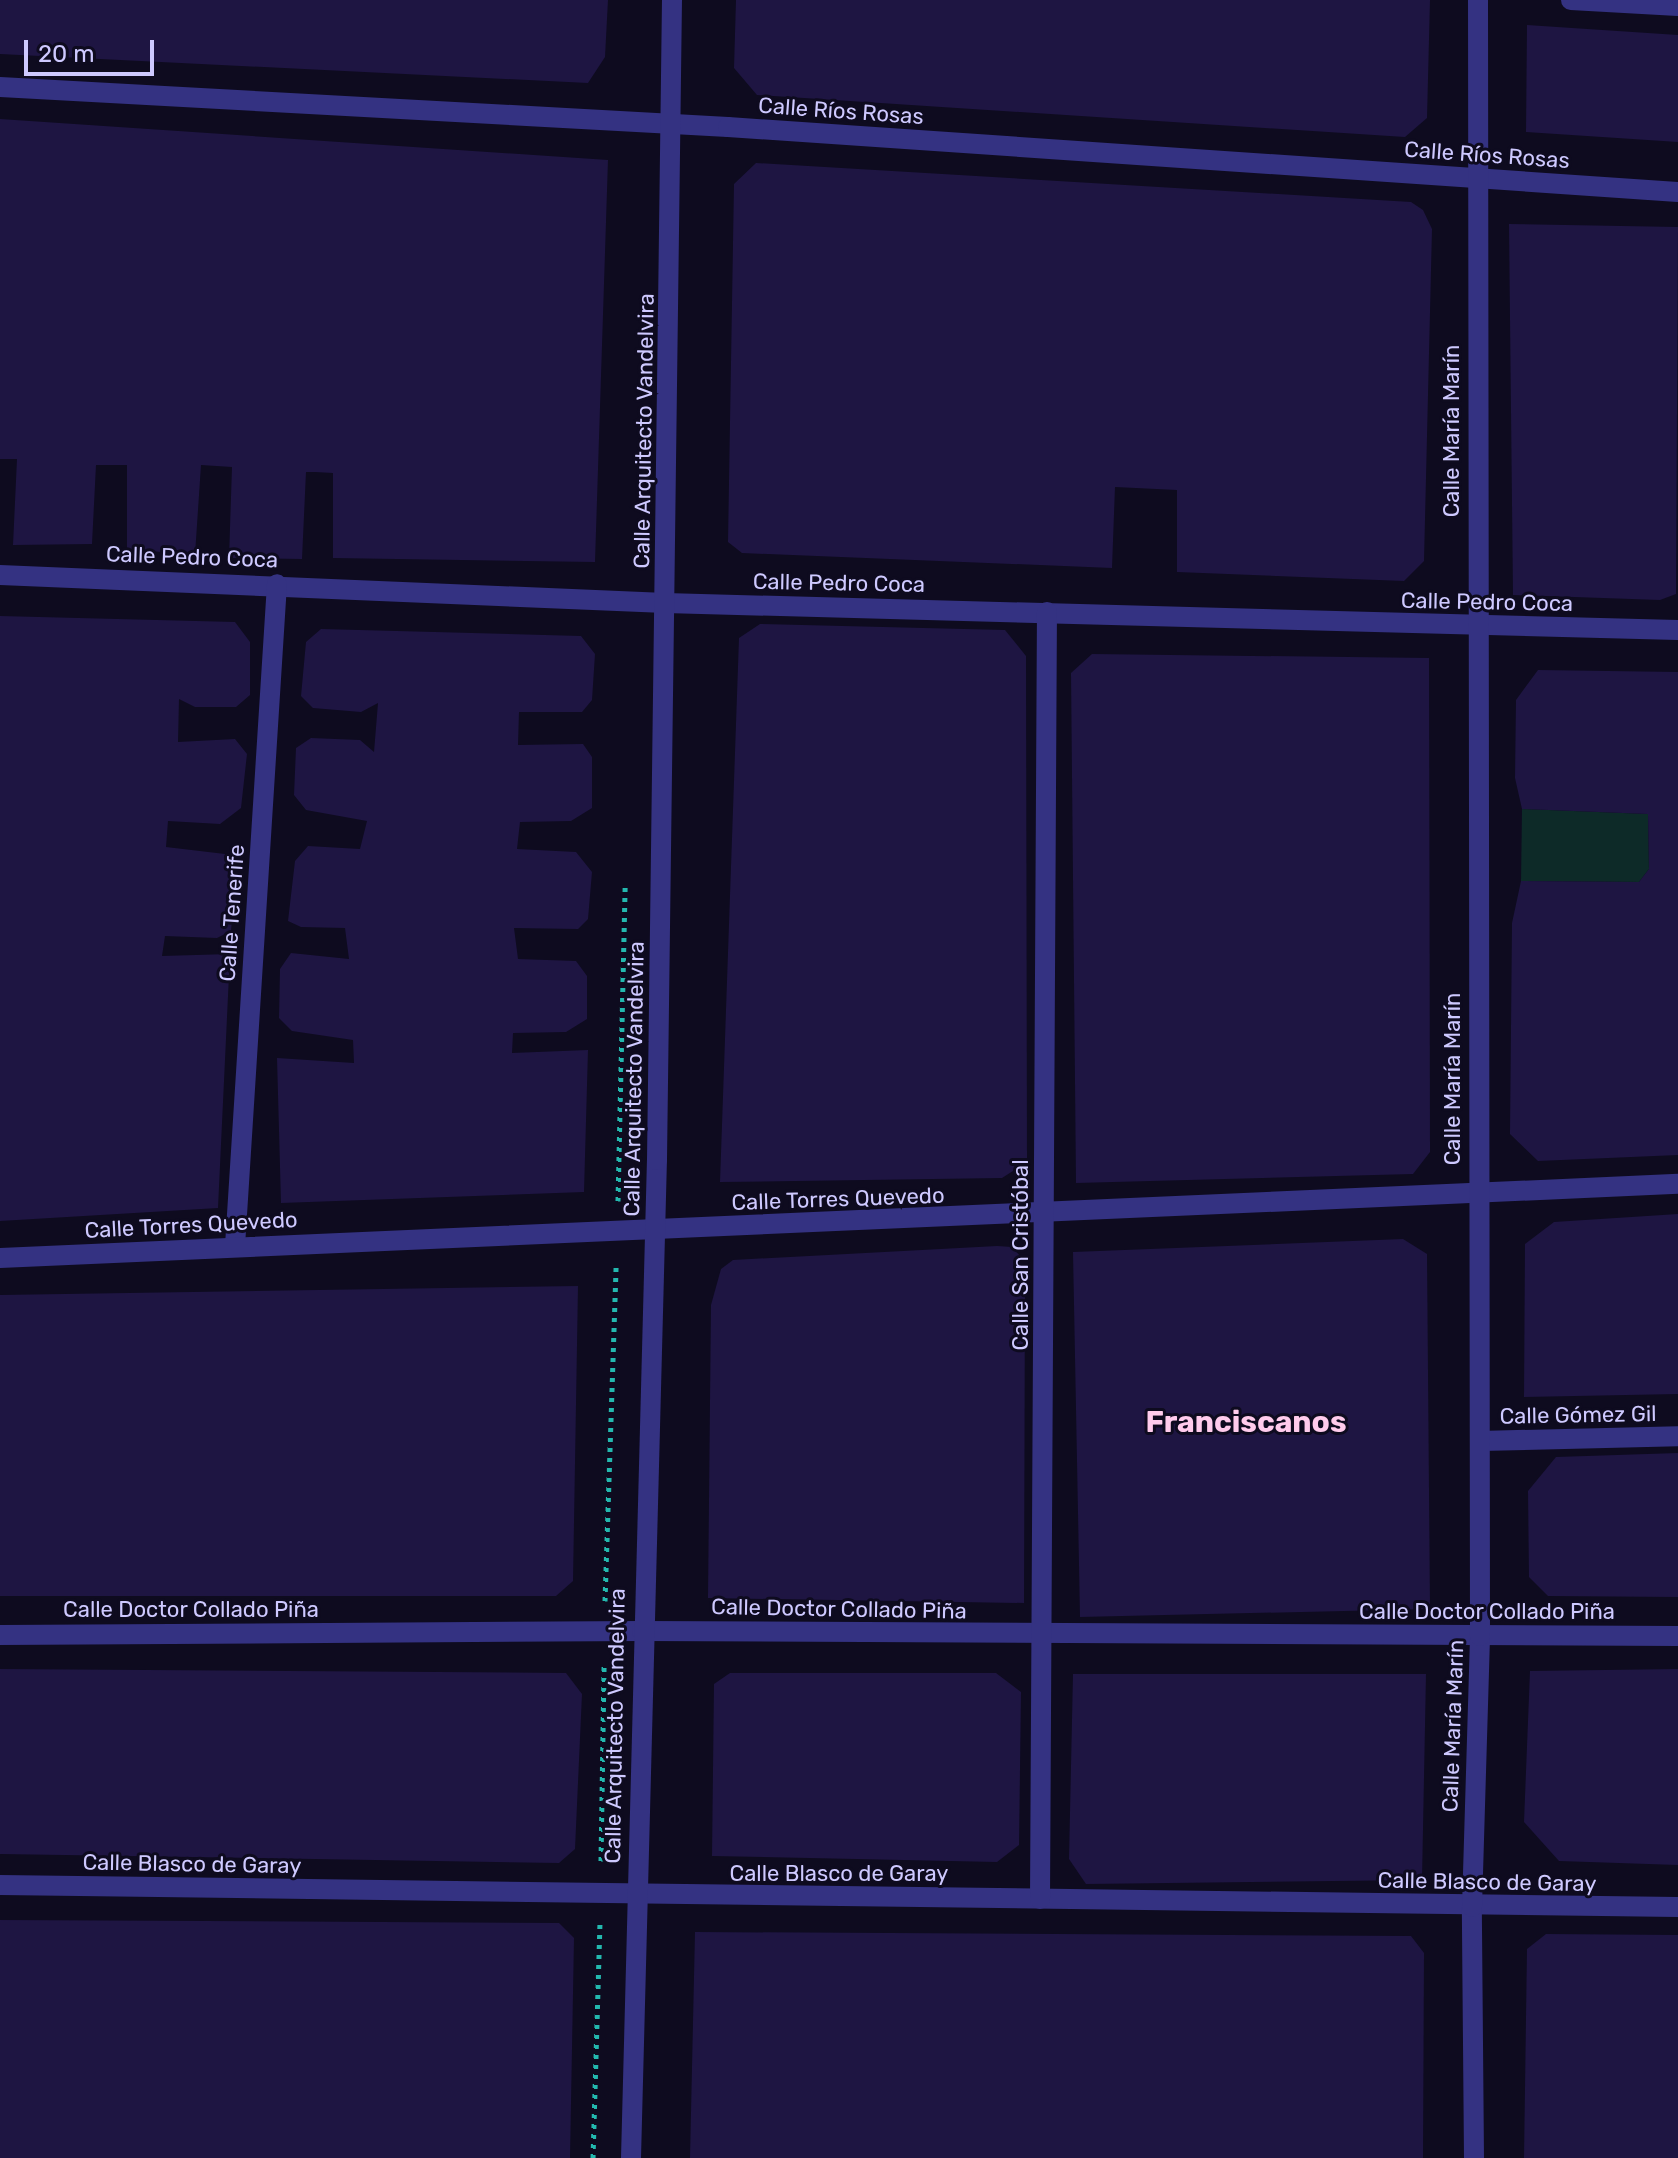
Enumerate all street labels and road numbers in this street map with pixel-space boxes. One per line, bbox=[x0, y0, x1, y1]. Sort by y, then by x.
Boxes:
street label: Calle Ríos Rosas bbox=[757, 92, 925, 130]
street label: Calle Ríos Rosas bbox=[1403, 136, 1571, 174]
street label: Calle Arquitecto Vandelvira bbox=[628, 292, 660, 570]
street label: Calle María Marín bbox=[1439, 345, 1465, 517]
street label: Calle Pedro Coca bbox=[105, 541, 279, 573]
street label: Calle Pedro Coca bbox=[753, 568, 925, 598]
street label: Calle Pedro Coca bbox=[1401, 587, 1573, 617]
street label: Calle Tenerife bbox=[214, 843, 250, 983]
street label: Calle Arquitecto Vandelvira bbox=[618, 940, 650, 1218]
street label: Calle María Marín bbox=[1440, 993, 1466, 1165]
street label: Calle San Cristóbal bbox=[1008, 1159, 1034, 1351]
street label: Calle Torres Quevedo bbox=[731, 1182, 945, 1216]
street label: Calle Torres Quevedo bbox=[84, 1206, 298, 1244]
street label: Calle Gómez Gil bbox=[1499, 1400, 1657, 1430]
street label: Calle Arquitecto Vandelvira bbox=[599, 1587, 631, 1865]
street label: Calle Doctor Collado Piña bbox=[711, 1594, 967, 1624]
street label: Calle Doctor Collado Piña bbox=[63, 1597, 319, 1623]
street label: Calle Doctor Collado Piña bbox=[1359, 1599, 1615, 1625]
street label: Calle María Marín bbox=[1437, 1639, 1469, 1813]
street label: Calle Blasco de Garay bbox=[82, 1849, 302, 1879]
street label: Calle Blasco de Garay bbox=[730, 1861, 948, 1887]
street label: Calle Blasco de Garay bbox=[1377, 1867, 1597, 1897]

